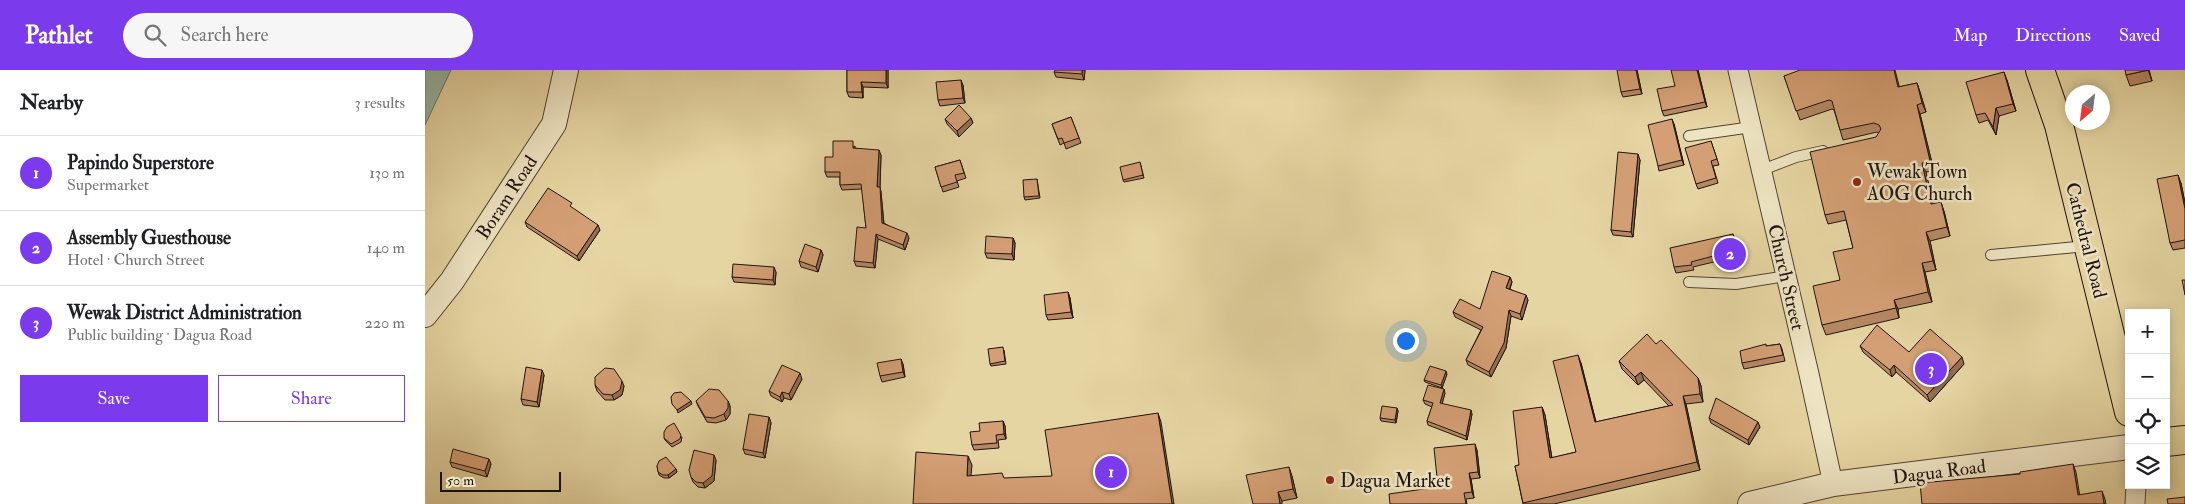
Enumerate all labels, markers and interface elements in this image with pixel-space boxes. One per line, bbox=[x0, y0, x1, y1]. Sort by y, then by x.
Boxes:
search box bbox=[123, 13, 473, 58]
text: Pathlet bbox=[25, 20, 93, 51]
icon: search bbox=[141, 21, 169, 49]
text: Search here bbox=[181, 23, 268, 47]
text: Map bbox=[1954, 24, 1987, 47]
text: Directions bbox=[2015, 24, 2091, 47]
text: Saved bbox=[2119, 24, 2160, 47]
north arrow bbox=[2065, 85, 2110, 130]
text: Nearby bbox=[20, 89, 83, 116]
text: 3 results bbox=[354, 93, 405, 113]
text: Papindo Superstore bbox=[67, 151, 214, 175]
street label: Boram Road bbox=[471, 151, 543, 244]
place label: Wewak Town AOG Church bbox=[1866, 160, 1972, 206]
text: 1 bbox=[33, 163, 39, 183]
text: 130 m bbox=[369, 163, 405, 183]
text: Supermarket bbox=[67, 175, 149, 195]
marker: Wewak Town AOG Church bbox=[1851, 176, 1863, 188]
street label: Cathedral Road bbox=[2060, 180, 2112, 301]
street label: Church Street bbox=[1762, 222, 1810, 333]
text: Assembly Guesthouse bbox=[67, 226, 231, 250]
pin: 2 bbox=[1714, 235, 1746, 273]
text: 2 bbox=[32, 238, 40, 258]
text: 140 m bbox=[367, 238, 405, 258]
text: Hotel · Church Street bbox=[67, 250, 204, 270]
text: Wewak District Administration bbox=[67, 301, 302, 325]
map controls bbox=[2125, 309, 2170, 489]
button: + bbox=[2125, 309, 2170, 354]
text: 3 bbox=[33, 313, 39, 333]
text: 220 m bbox=[365, 313, 405, 333]
text: Public building · Dagua Road bbox=[67, 325, 252, 345]
your location bbox=[1393, 328, 1419, 354]
pin: 3 bbox=[1915, 350, 1947, 388]
button: − bbox=[2125, 354, 2170, 399]
button: Save bbox=[20, 375, 208, 422]
button: Share bbox=[218, 375, 405, 422]
button: locate bbox=[2125, 399, 2170, 444]
button: layers bbox=[2125, 444, 2170, 489]
pin: 1 bbox=[1095, 453, 1127, 491]
street label: Dagua Road bbox=[1891, 454, 1988, 490]
scale bar bbox=[440, 469, 561, 492]
place label: Dagua Market bbox=[1340, 469, 1450, 493]
text: 50 m bbox=[447, 472, 474, 489]
marker: Dagua Market bbox=[1324, 474, 1336, 486]

